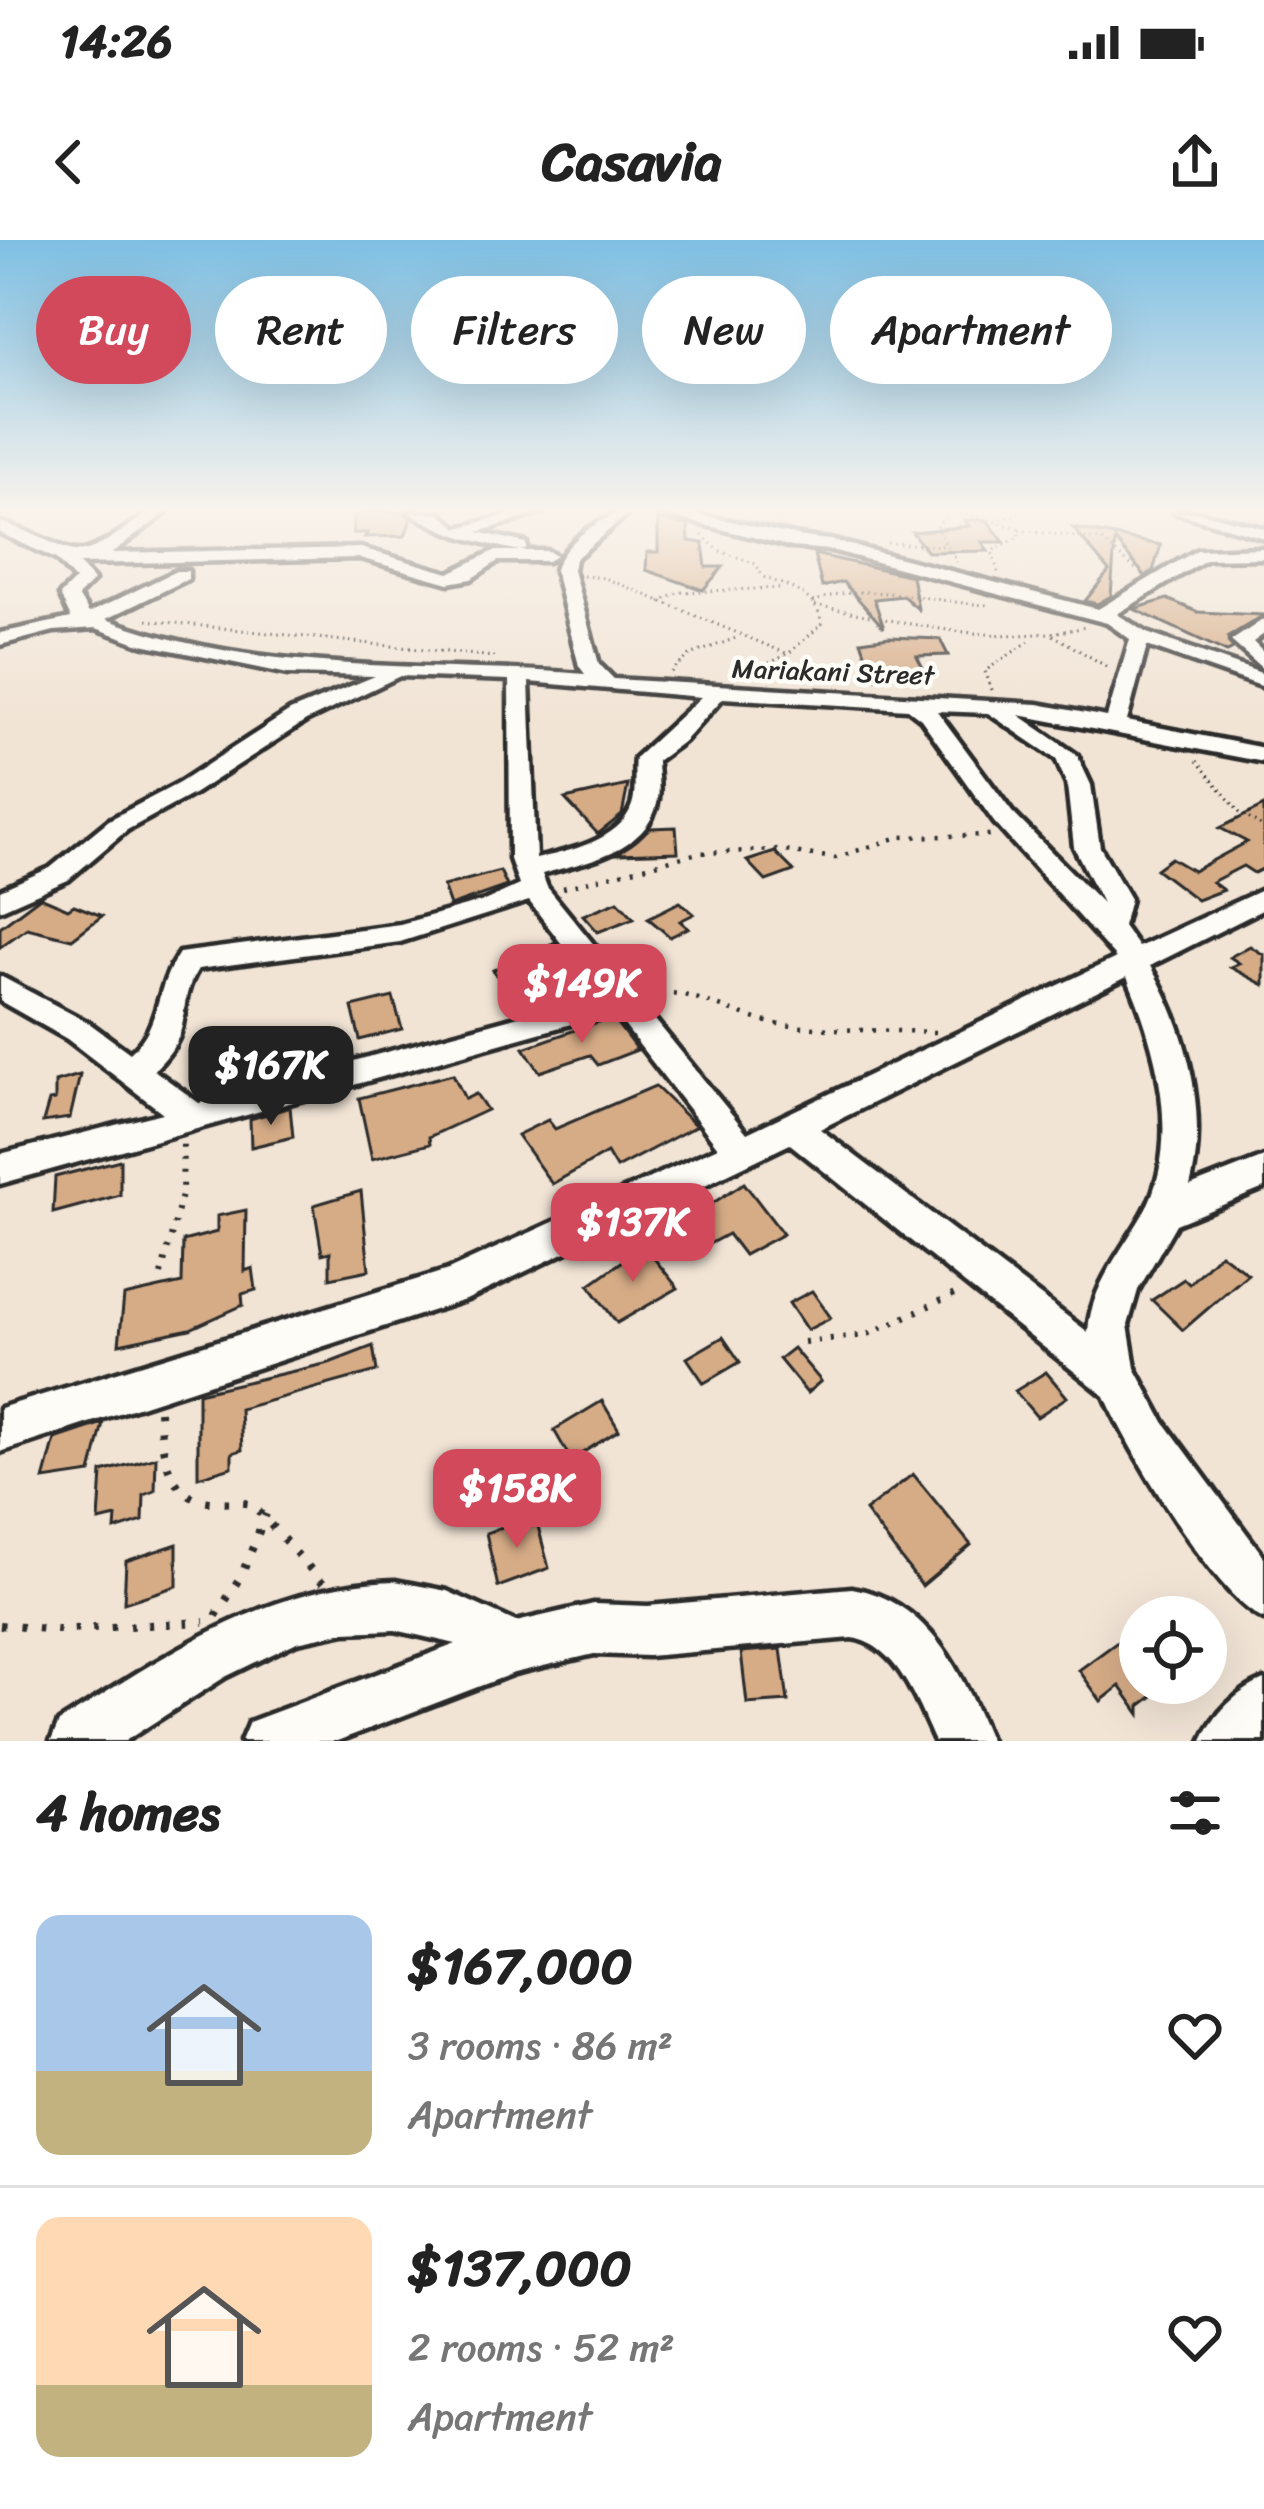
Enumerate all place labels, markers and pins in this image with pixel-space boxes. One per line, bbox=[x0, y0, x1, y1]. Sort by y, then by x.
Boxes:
pin: $149K bbox=[498, 944, 666, 1046]
pin: $167K bbox=[187, 1026, 355, 1128]
pin: $137K bbox=[549, 1183, 717, 1285]
pin: $158K bbox=[433, 1449, 601, 1551]

